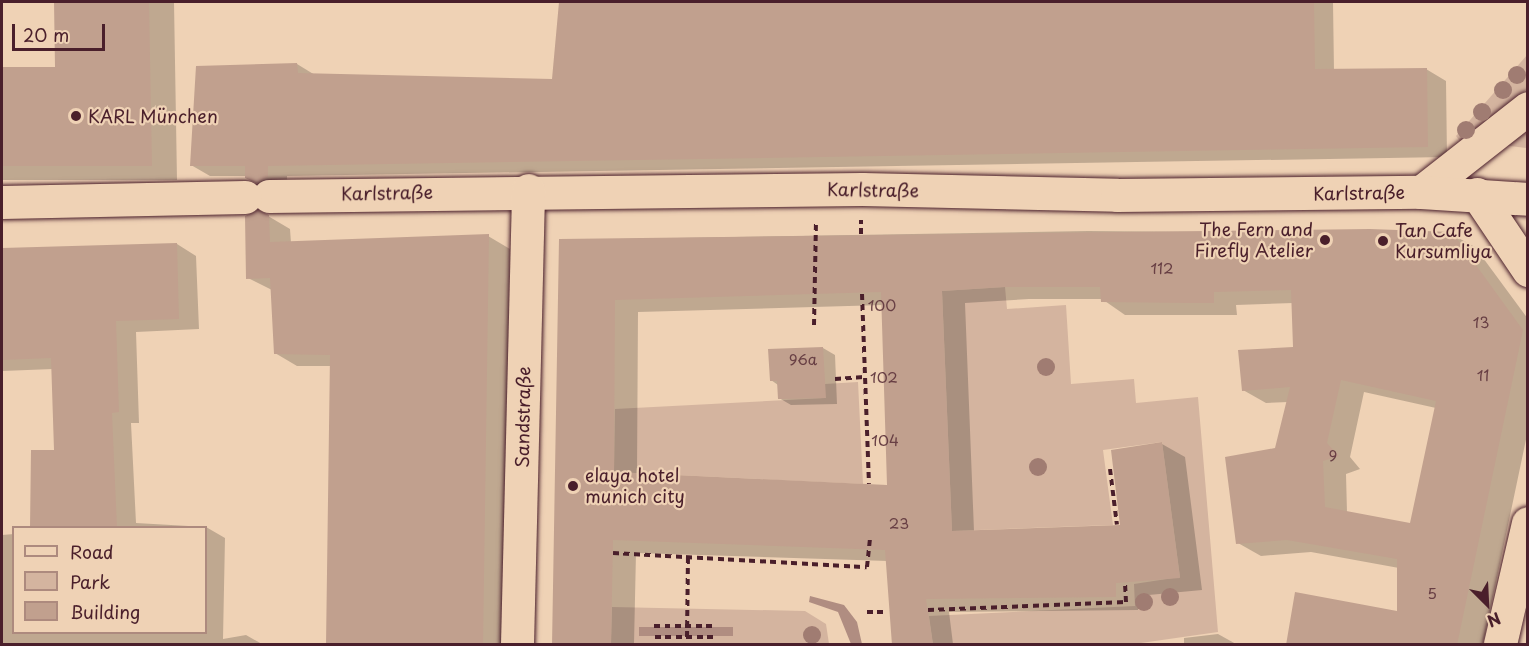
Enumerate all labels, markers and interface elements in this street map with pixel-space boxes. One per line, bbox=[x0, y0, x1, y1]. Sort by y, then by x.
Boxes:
scale bar bbox=[15, 12, 108, 50]
text: 20 m bbox=[23, 21, 69, 48]
place label: KARL München bbox=[88, 105, 221, 127]
marker: KARL München bbox=[69, 109, 83, 123]
street label: Karlstraße bbox=[827, 178, 919, 202]
street label: Karlstraße bbox=[341, 181, 433, 205]
street label: Karlstraße bbox=[1313, 181, 1405, 205]
place label: The Fern and Firefly Atelier bbox=[1194, 219, 1313, 262]
place label: Tan Cafe Kursumliya bbox=[1395, 220, 1492, 262]
marker: The Fern and Firefly Atelier bbox=[1318, 233, 1332, 247]
marker: Tan Cafe Kursumliya bbox=[1376, 234, 1390, 248]
house number: 112 bbox=[1150, 259, 1174, 277]
house number: 100 bbox=[868, 296, 896, 314]
house number: 13 bbox=[1473, 313, 1489, 331]
house number: 96a bbox=[789, 350, 817, 368]
street label: Sandstraße bbox=[511, 366, 535, 468]
house number: 11 bbox=[1477, 366, 1489, 384]
house number: 102 bbox=[870, 368, 898, 386]
house number: 104 bbox=[871, 431, 899, 449]
house number: 9 bbox=[1329, 446, 1337, 464]
place label: elaya hotel munich city bbox=[585, 465, 685, 508]
marker: elaya hotel munich city bbox=[566, 479, 580, 493]
house number: 23 bbox=[889, 514, 909, 532]
legend bbox=[12, 526, 207, 634]
text: Road bbox=[70, 538, 114, 565]
text: Park bbox=[70, 568, 110, 595]
north arrow bbox=[1457, 574, 1517, 634]
house number: 5 bbox=[1427, 584, 1437, 602]
text: Building bbox=[70, 598, 140, 625]
text: N bbox=[1484, 607, 1505, 634]

